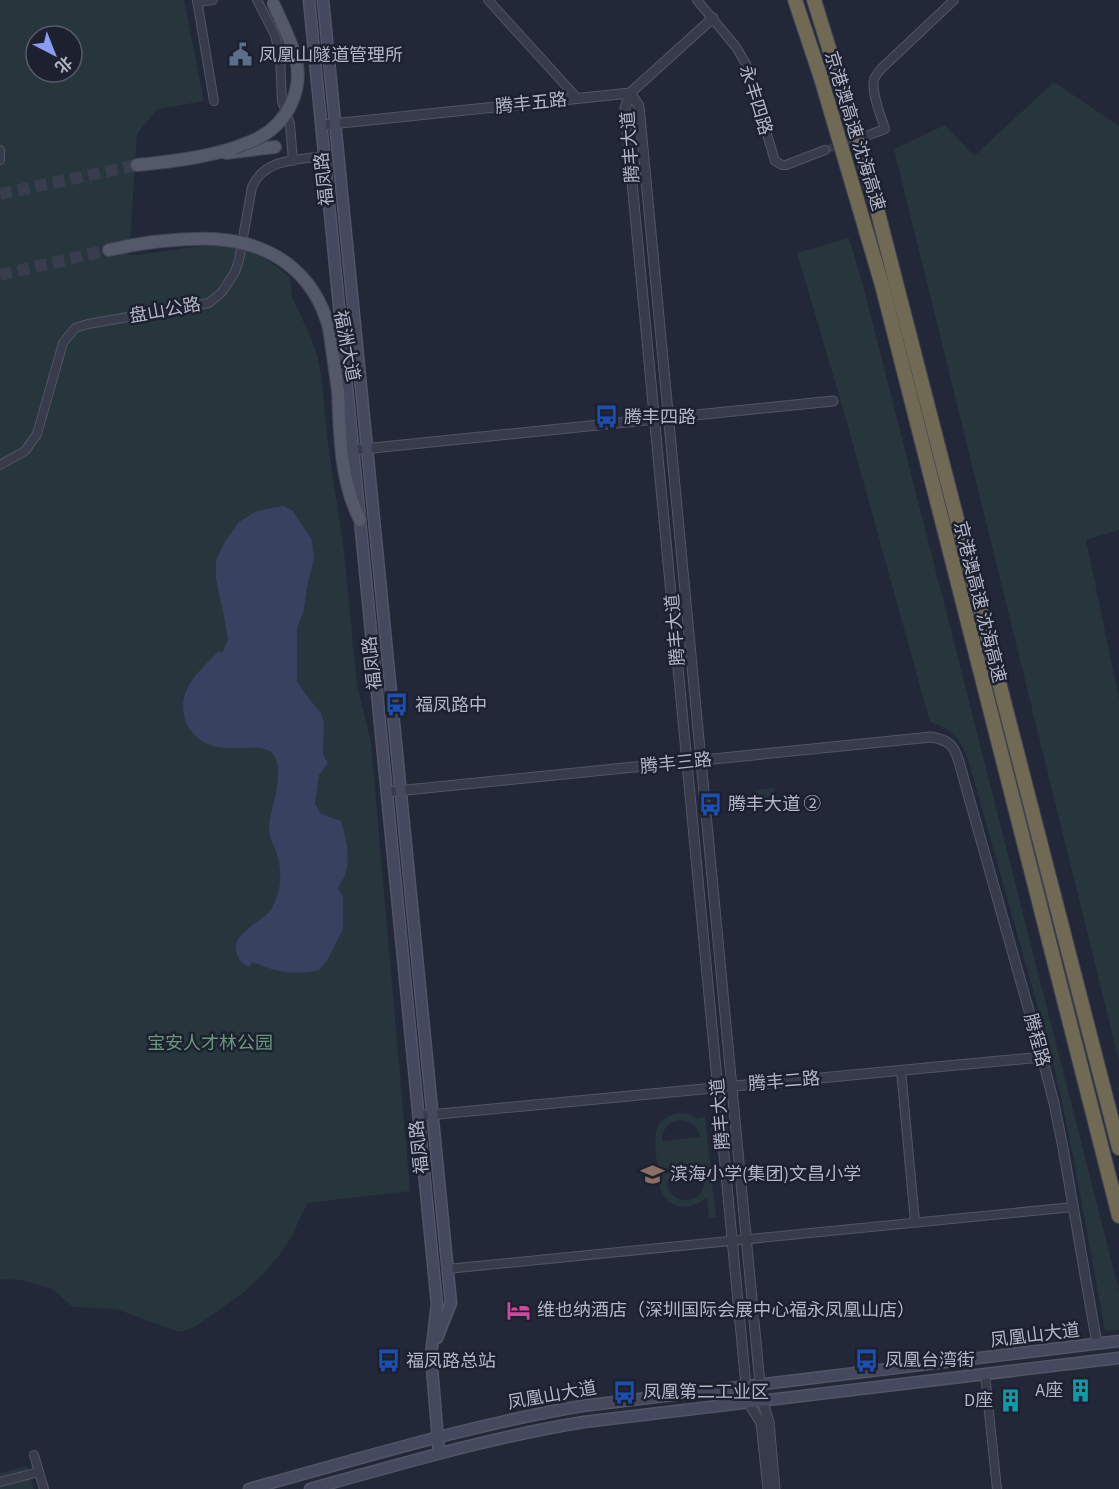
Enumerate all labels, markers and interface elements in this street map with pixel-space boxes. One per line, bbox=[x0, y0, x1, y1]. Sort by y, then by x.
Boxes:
north arrow bbox=[24, 24, 84, 84]
public building icon: 凤凰山隧道管理所 bbox=[228, 42, 254, 68]
place label: 凤凰山隧道管理所 bbox=[259, 43, 403, 68]
street label: 京港澳高速 沈海高速 bbox=[818, 48, 891, 214]
text: 北 bbox=[50, 51, 77, 78]
street label: 永丰四路 bbox=[733, 62, 778, 138]
street label: 腾丰五路 bbox=[494, 87, 568, 120]
street label: 腾丰大道 bbox=[616, 110, 645, 184]
street label: 福凤路 bbox=[309, 151, 340, 207]
street label: 盘山公路 bbox=[127, 292, 203, 329]
street label: 福洲大道 bbox=[327, 308, 366, 384]
bus stop icon: 腾丰四路 bbox=[593, 404, 619, 430]
place label: 腾丰四路 bbox=[624, 405, 696, 430]
street label: 京港澳高速 沈海高速 bbox=[947, 519, 1012, 685]
street label: 腾丰大道 bbox=[660, 593, 691, 667]
street label: 福凤路 bbox=[357, 635, 388, 691]
bus stop icon: 福凤路中 bbox=[384, 692, 410, 718]
place label: 福凤路中 bbox=[415, 693, 487, 718]
street label: 腾丰三路 bbox=[639, 747, 713, 780]
bus stop icon: 腾丰大道 ② bbox=[697, 791, 723, 817]
place label: 腾丰大道 ② bbox=[728, 792, 822, 817]
street label: 腾程路 bbox=[1017, 1011, 1056, 1069]
park label: 宝安人才林公园 bbox=[147, 1031, 273, 1056]
street label: 腾丰二路 bbox=[747, 1066, 821, 1097]
street label: 腾丰大道 bbox=[705, 1077, 736, 1151]
street label: 福凤路 bbox=[404, 1119, 435, 1175]
school or university icon: 滨海小学(集团)文昌小学 bbox=[639, 1161, 665, 1187]
place label: 滨海小学(集团)文昌小学 bbox=[670, 1162, 861, 1187]
hotel icon: 维也纳酒店（深圳国际会展中心福永凤凰山店） bbox=[506, 1297, 532, 1323]
place label: 维也纳酒店（深圳国际会展中心福永凤凰山店） bbox=[537, 1298, 915, 1323]
street label: 凤凰山大道 bbox=[989, 1318, 1081, 1353]
bus stop icon: 凤凰台湾街 bbox=[854, 1347, 880, 1373]
bus stop icon: 福凤路总站 bbox=[375, 1348, 401, 1374]
place label: 凤凰台湾街 bbox=[885, 1348, 975, 1373]
place label: 福凤路总站 bbox=[406, 1349, 496, 1374]
street label: 凤凰山大道 bbox=[506, 1375, 599, 1416]
building icon: A座 bbox=[1068, 1377, 1094, 1403]
place label: A座 bbox=[1035, 1378, 1063, 1403]
bus stop icon: 凤凰第二工业区 bbox=[612, 1379, 638, 1405]
place label: 凤凰第二工业区 bbox=[643, 1380, 769, 1405]
building icon: D座 bbox=[998, 1387, 1024, 1413]
place label: D座 bbox=[964, 1388, 993, 1413]

